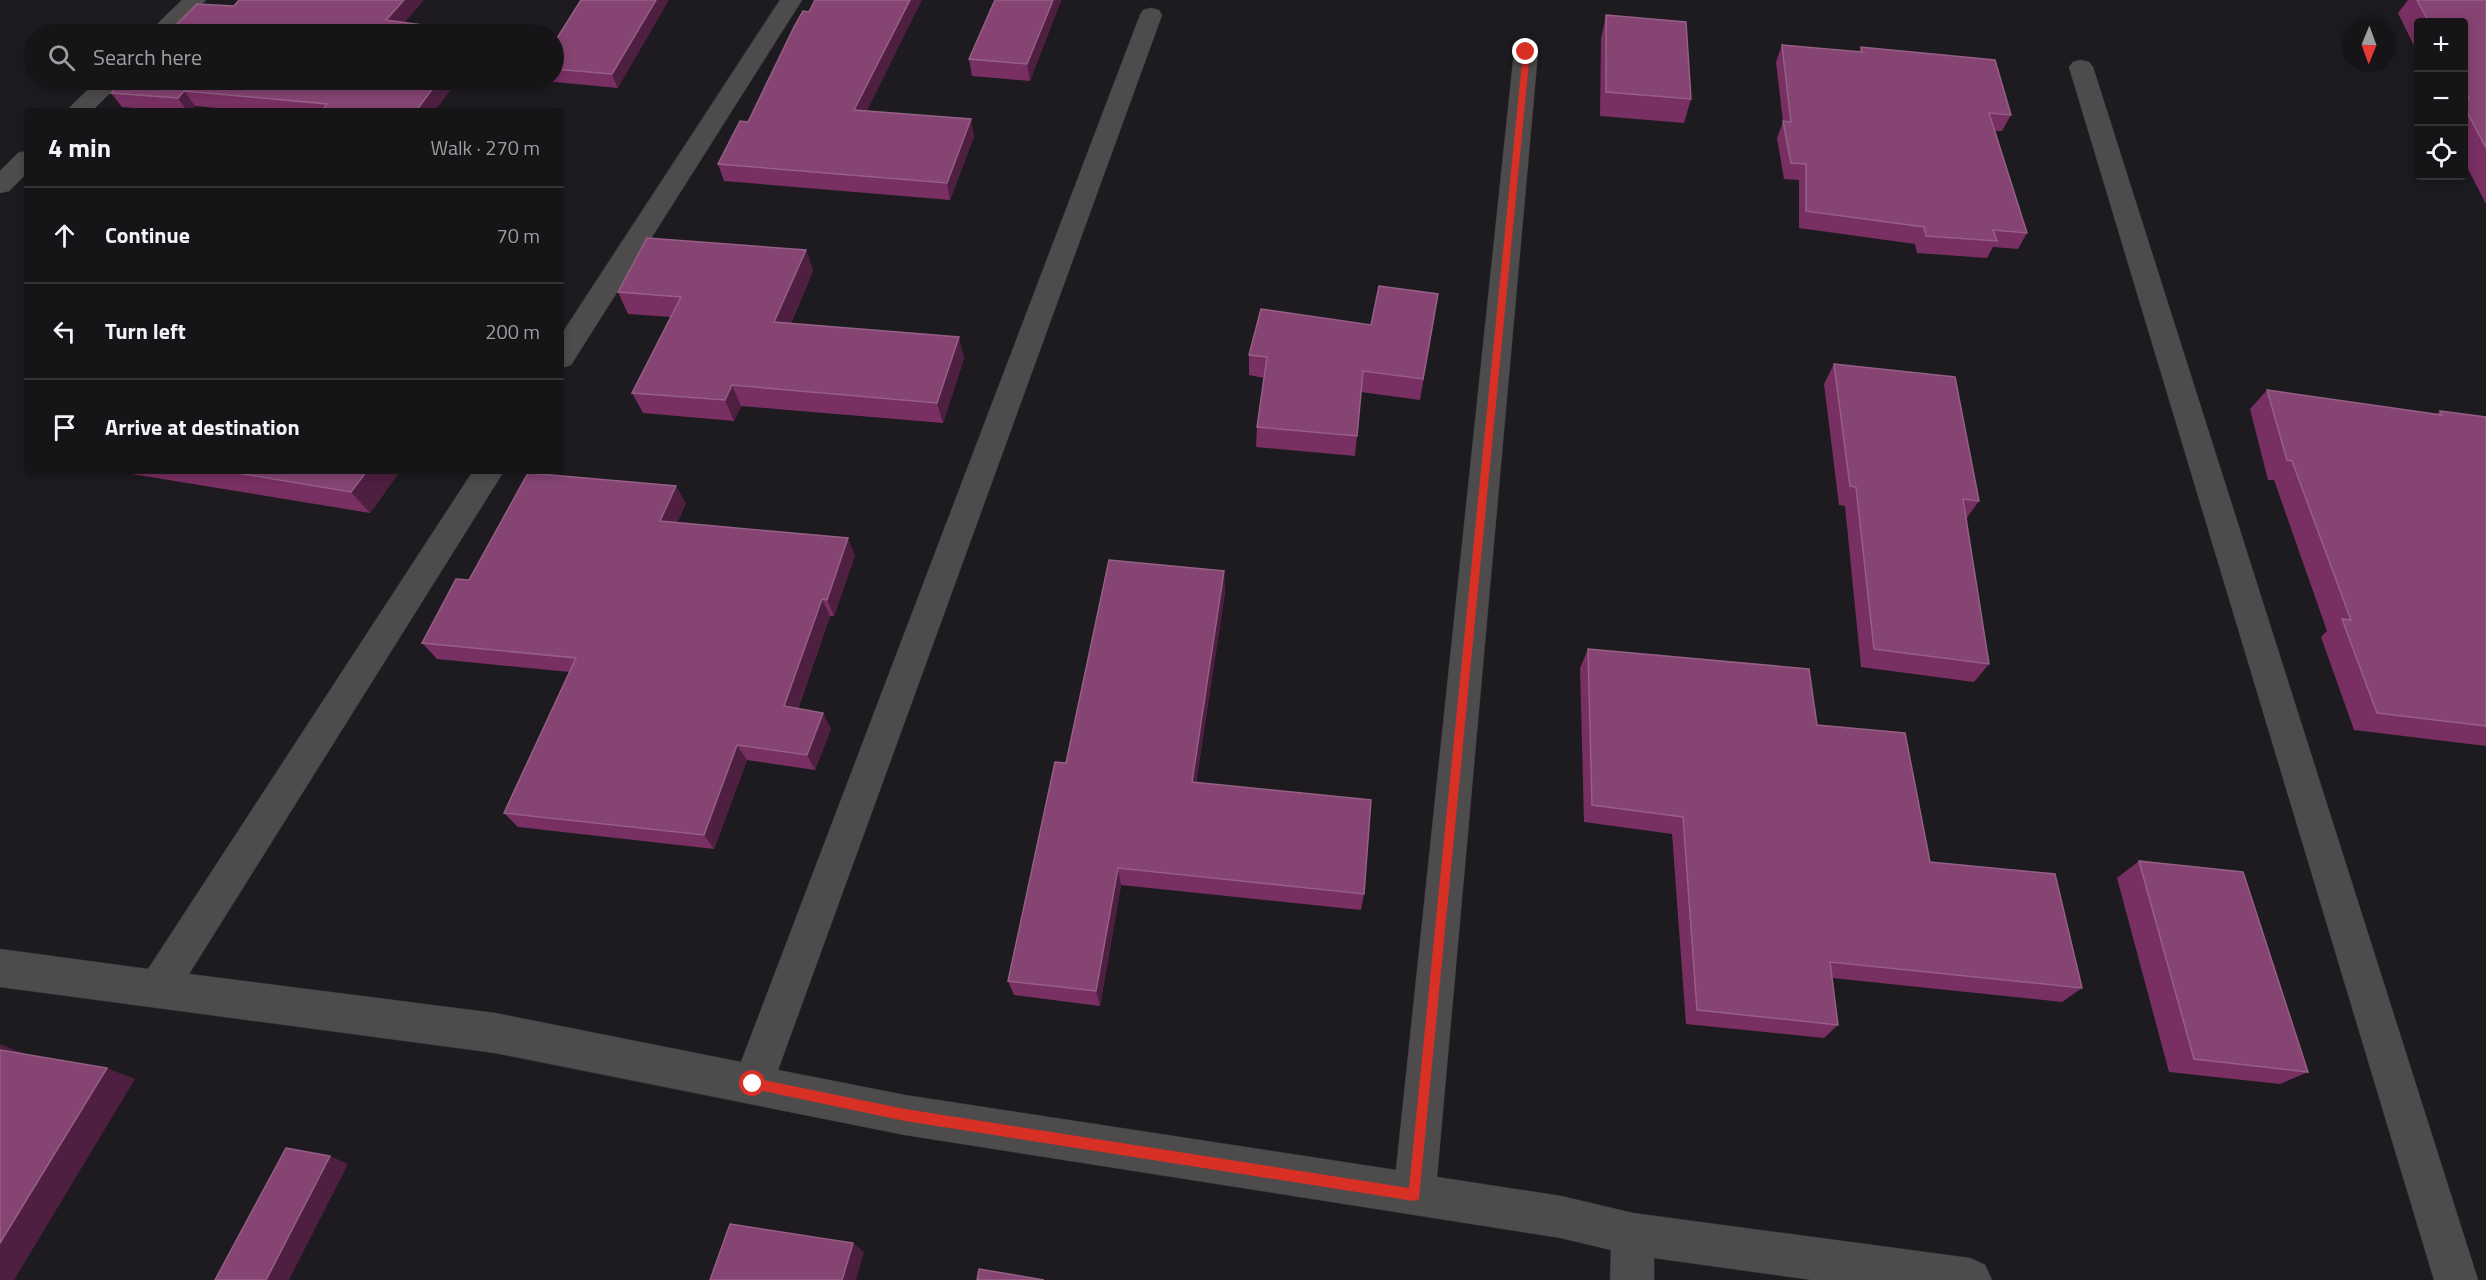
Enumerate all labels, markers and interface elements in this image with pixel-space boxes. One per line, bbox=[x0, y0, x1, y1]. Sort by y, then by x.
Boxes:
north arrow bbox=[2342, 18, 2396, 72]
map controls bbox=[2414, 18, 2468, 180]
button: + bbox=[2414, 18, 2468, 72]
search box bbox=[24, 24, 564, 90]
route end bbox=[1512, 38, 1538, 64]
text: Search here bbox=[93, 40, 202, 74]
icon: search bbox=[45, 41, 78, 74]
button: − bbox=[2414, 72, 2468, 126]
button: locate bbox=[2414, 126, 2468, 180]
text: 4 min bbox=[48, 128, 111, 167]
text: Walk · 270 m bbox=[431, 132, 540, 163]
text: Continue bbox=[105, 218, 190, 252]
icon: ahead bbox=[48, 219, 81, 252]
text: 70 m bbox=[496, 220, 540, 251]
text: Turn left bbox=[105, 314, 186, 348]
icon: left bbox=[48, 315, 81, 348]
text: 200 m bbox=[485, 316, 540, 347]
text: Arrive at destination bbox=[105, 410, 300, 444]
icon: arrive bbox=[48, 411, 81, 444]
route start bbox=[739, 1070, 765, 1096]

